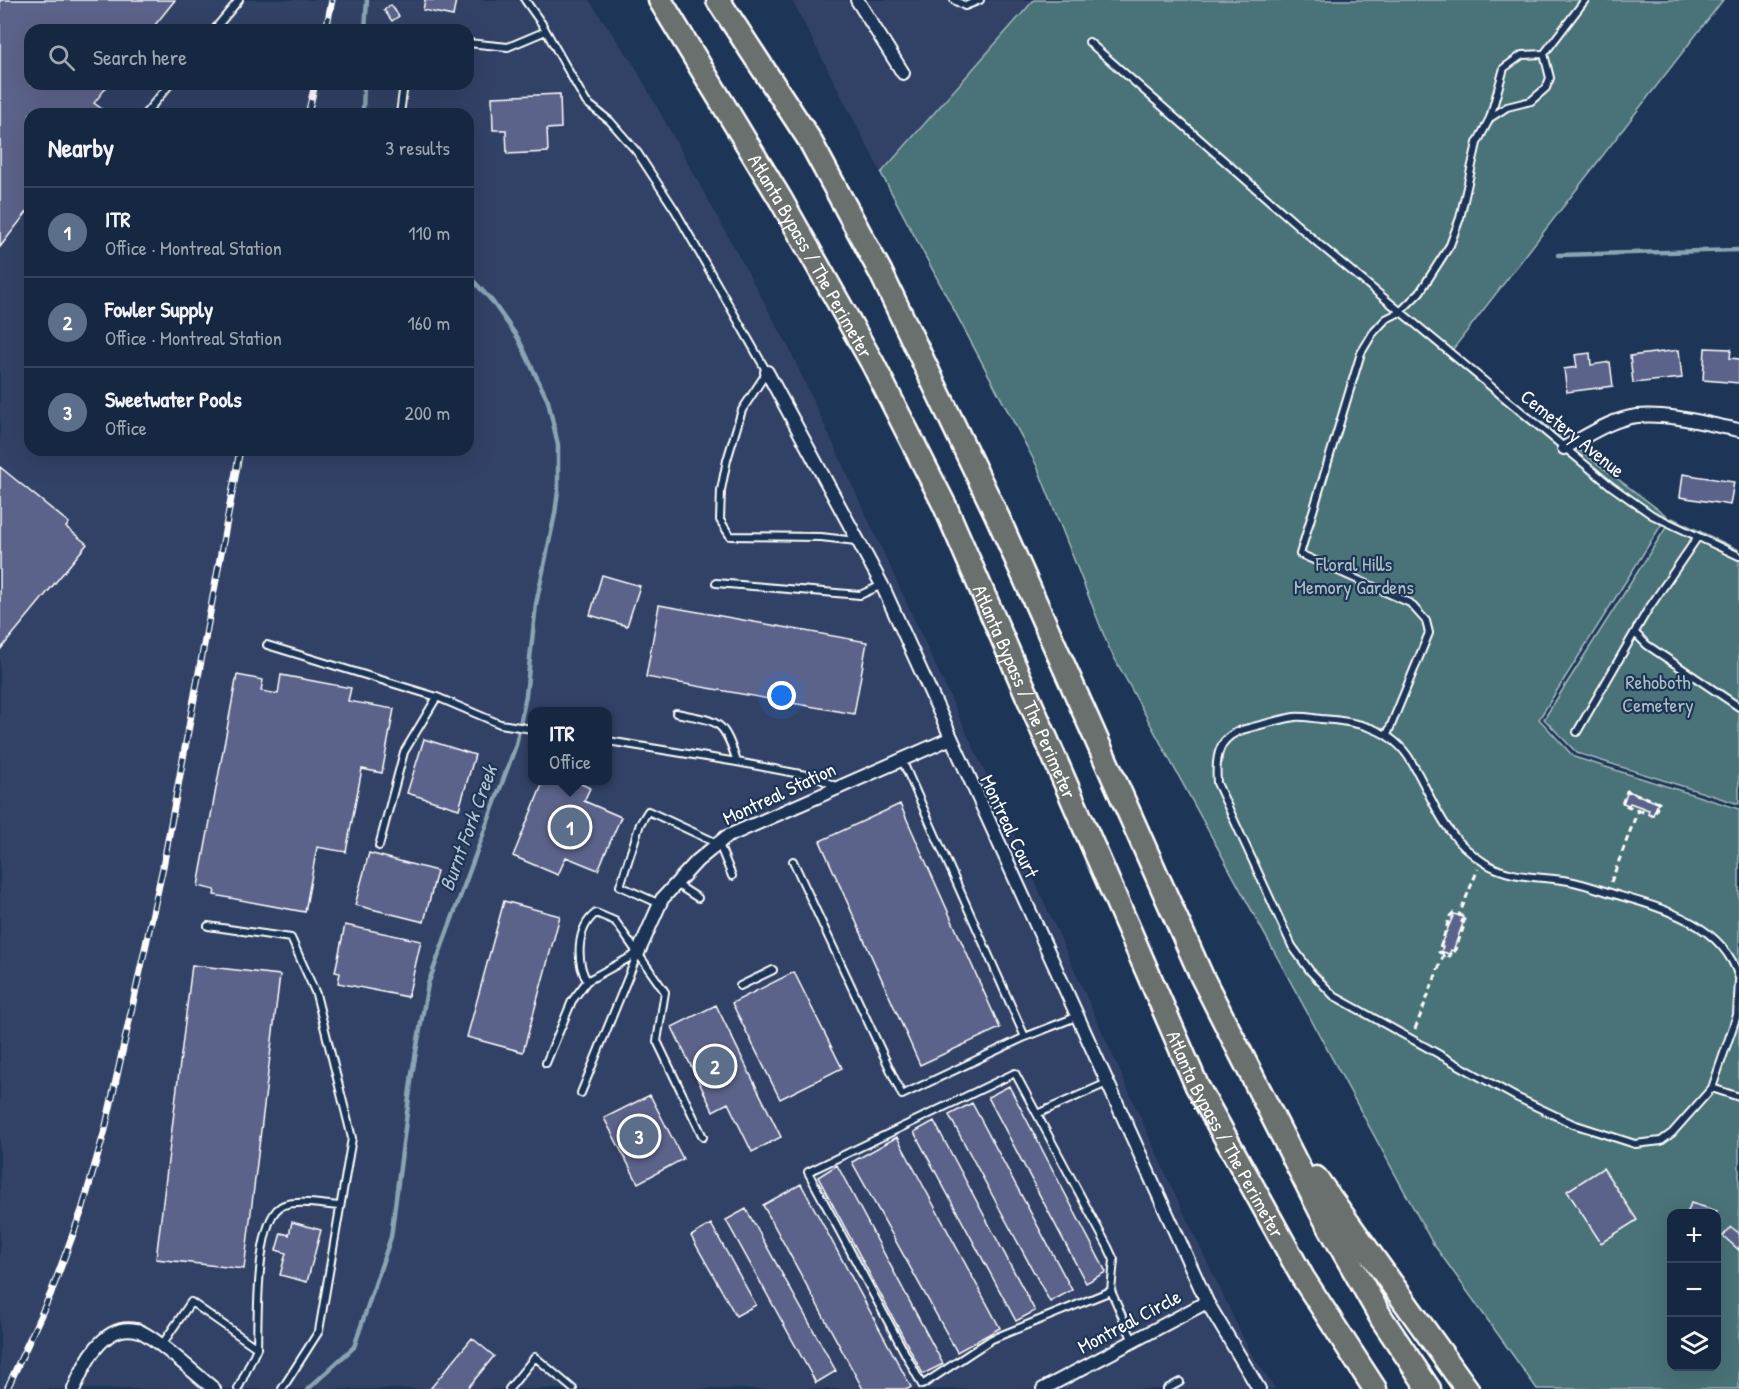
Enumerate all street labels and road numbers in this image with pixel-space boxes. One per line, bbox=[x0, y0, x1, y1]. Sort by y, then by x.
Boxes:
street label: Atlanta Bypass / The Perimeter bbox=[743, 148, 880, 363]
street label: Cemetery Avenue bbox=[1515, 383, 1631, 483]
street label: Atlanta Bypass / The Perimeter bbox=[967, 580, 1084, 803]
street label: Montreal Station bbox=[718, 755, 840, 831]
street label: Montreal Court bbox=[974, 770, 1046, 883]
street label: Atlanta Bypass / The Perimeter bbox=[1161, 1026, 1292, 1242]
street label: Montreal Circle bbox=[1073, 1282, 1185, 1360]

